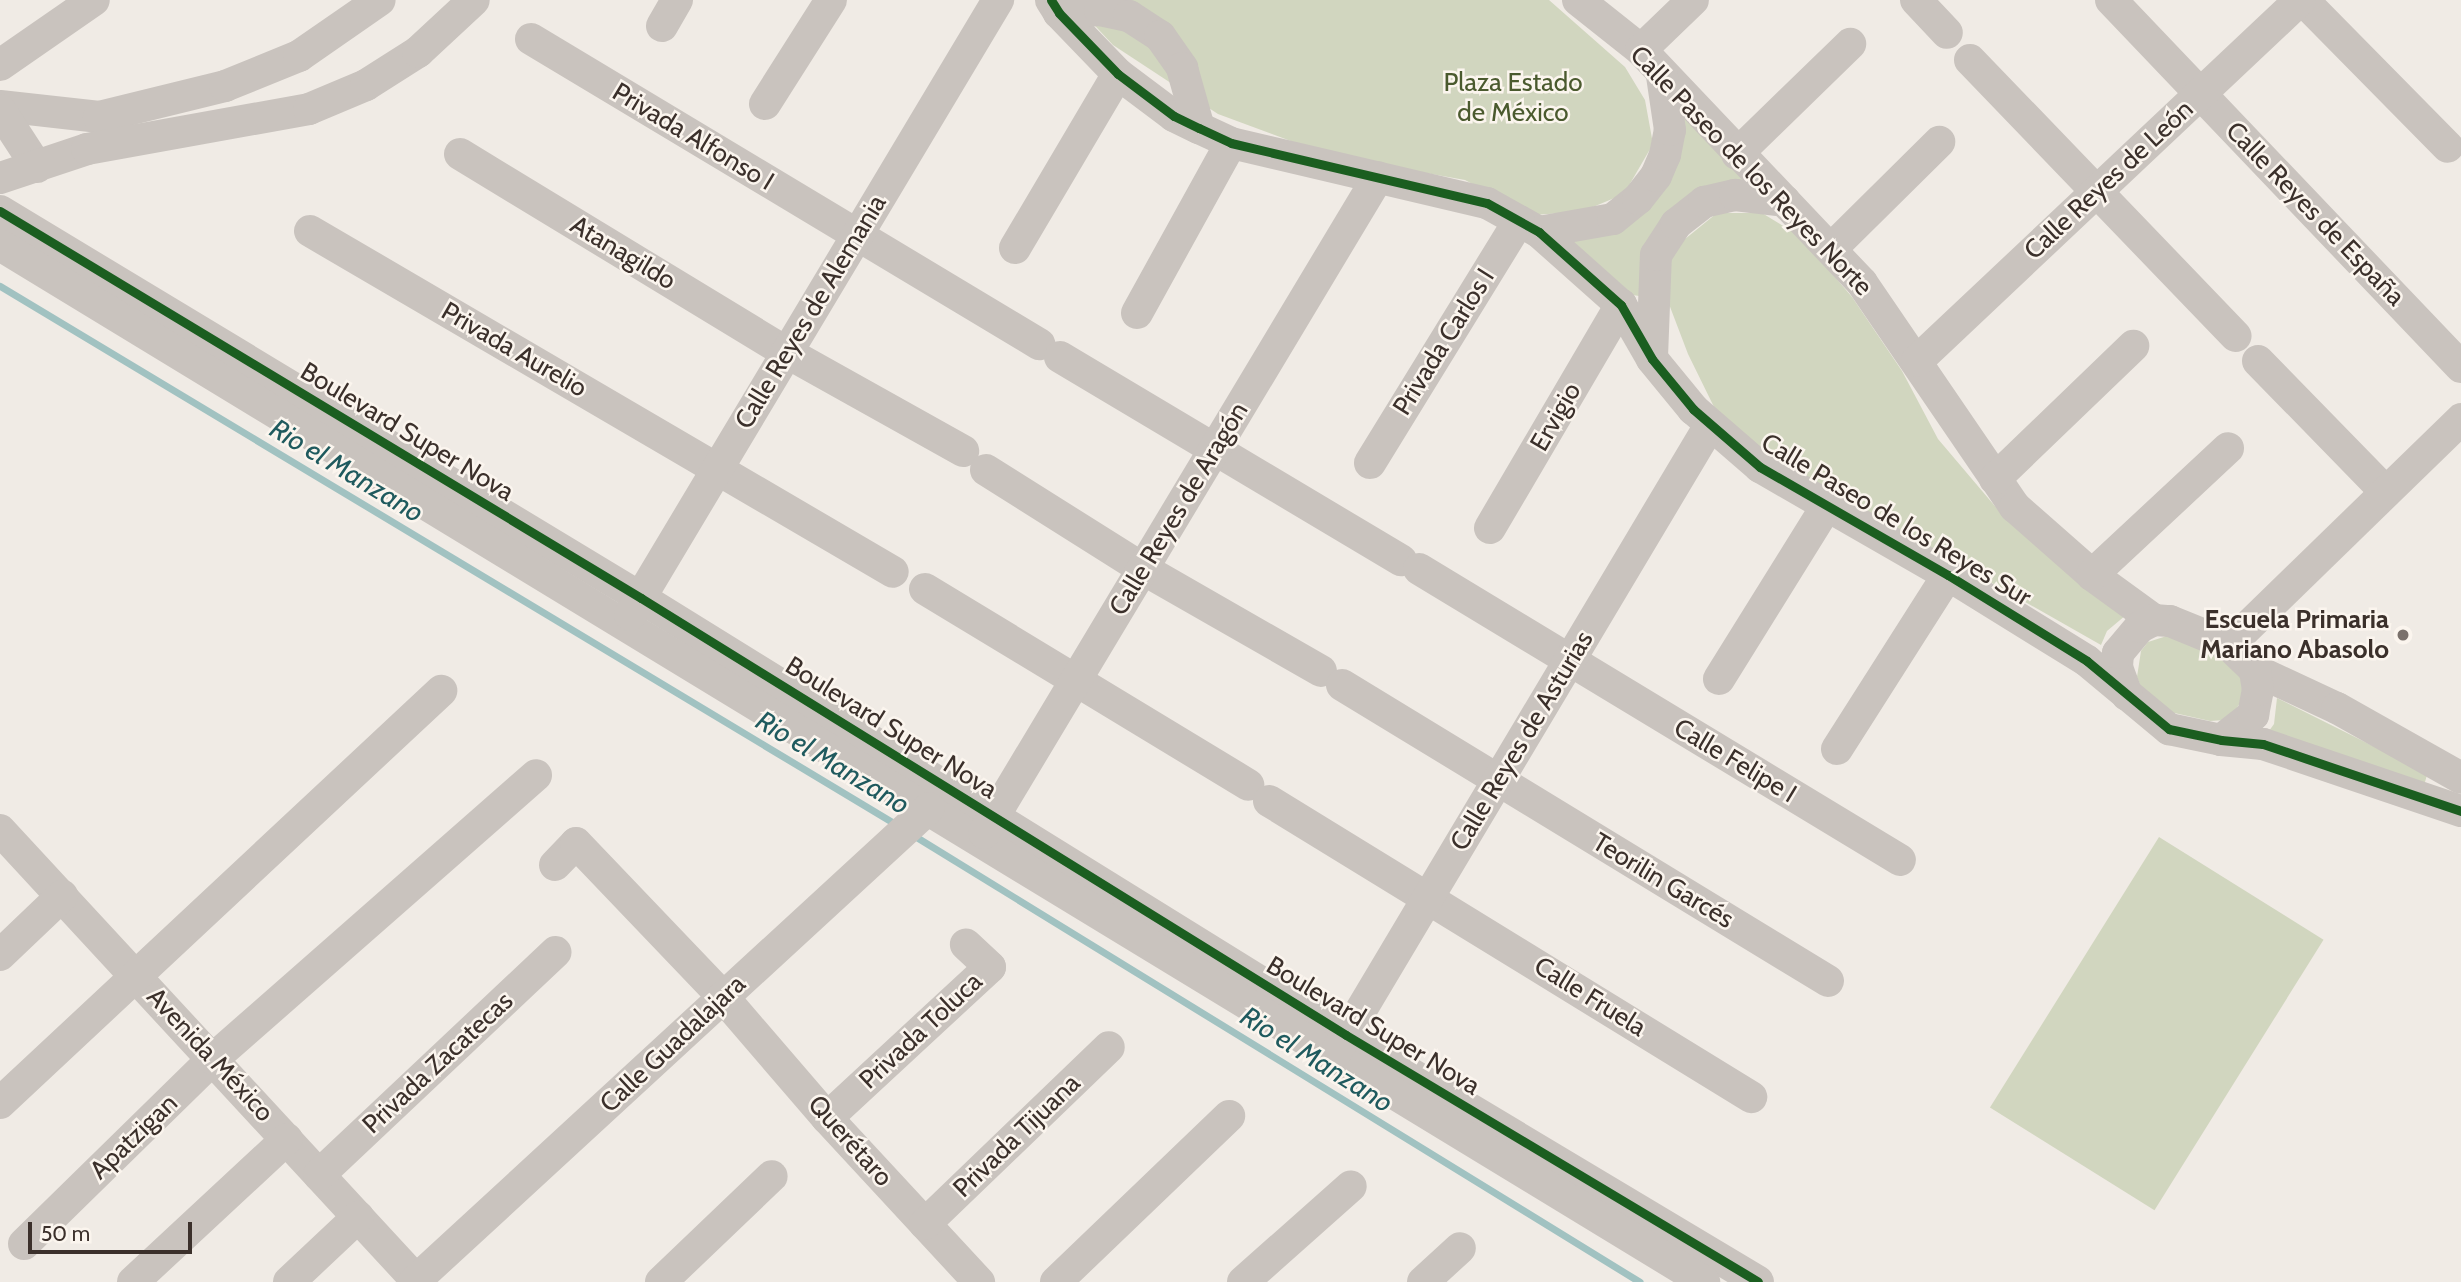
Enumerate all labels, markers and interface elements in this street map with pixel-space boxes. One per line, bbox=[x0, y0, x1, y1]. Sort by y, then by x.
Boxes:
street label: Calle Paseo de los Reyes Norte bbox=[1623, 40, 1879, 302]
park label: Plaza Estado de México bbox=[1444, 67, 1582, 128]
street label: Privada Alfonso I bbox=[607, 77, 779, 197]
street label: Calle Reyes de León bbox=[2018, 94, 2200, 266]
street label: Calle Reyes de España bbox=[2219, 116, 2411, 312]
street label: Calle Reyes de Alemania bbox=[729, 189, 893, 435]
street label: Atanagildo bbox=[565, 209, 681, 297]
street label: Privada Carlos I bbox=[1387, 263, 1501, 421]
street label: Privada Aurelio bbox=[436, 296, 592, 404]
street label: Boulevard Super Nova bbox=[295, 356, 519, 508]
street label: Ervigio bbox=[1524, 377, 1588, 457]
street label: Calle Reyes de Aragón bbox=[1103, 397, 1255, 621]
water label: Rio el Manzano bbox=[264, 411, 430, 529]
street label: Calle Paseo de los Reyes Sur bbox=[1755, 427, 2037, 613]
place label: Escuela Primaria Mariano Abasolo bbox=[2200, 604, 2389, 666]
street label: Calle Reyes de Asturias bbox=[1444, 626, 1600, 856]
marker: Escuela Primaria Mariano Abasolo bbox=[2395, 627, 2411, 643]
street label: Boulevard Super Nova bbox=[779, 650, 1003, 806]
water label: Rio el Manzano bbox=[750, 703, 916, 821]
street label: Calle Felipe I bbox=[1668, 712, 1802, 810]
street label: Teorilin Garcés bbox=[1587, 827, 1739, 935]
street label: Boulevard Super Nova bbox=[1261, 950, 1485, 1102]
street label: Calle Fruela bbox=[1528, 950, 1652, 1044]
street label: Privada Toluca bbox=[853, 966, 989, 1096]
street label: Calle Guadalajara bbox=[594, 969, 752, 1119]
street label: Avenida México bbox=[140, 982, 280, 1128]
street label: Privada Zacatecas bbox=[356, 986, 520, 1140]
water label: Rio el Manzano bbox=[1235, 999, 1399, 1119]
street label: Privada Tijuana bbox=[947, 1068, 1087, 1204]
street label: Apatzigan bbox=[84, 1088, 184, 1186]
street label: Querétaro bbox=[801, 1089, 899, 1193]
scale bar bbox=[32, 1208, 196, 1252]
text: 50 m bbox=[41, 1221, 90, 1246]

